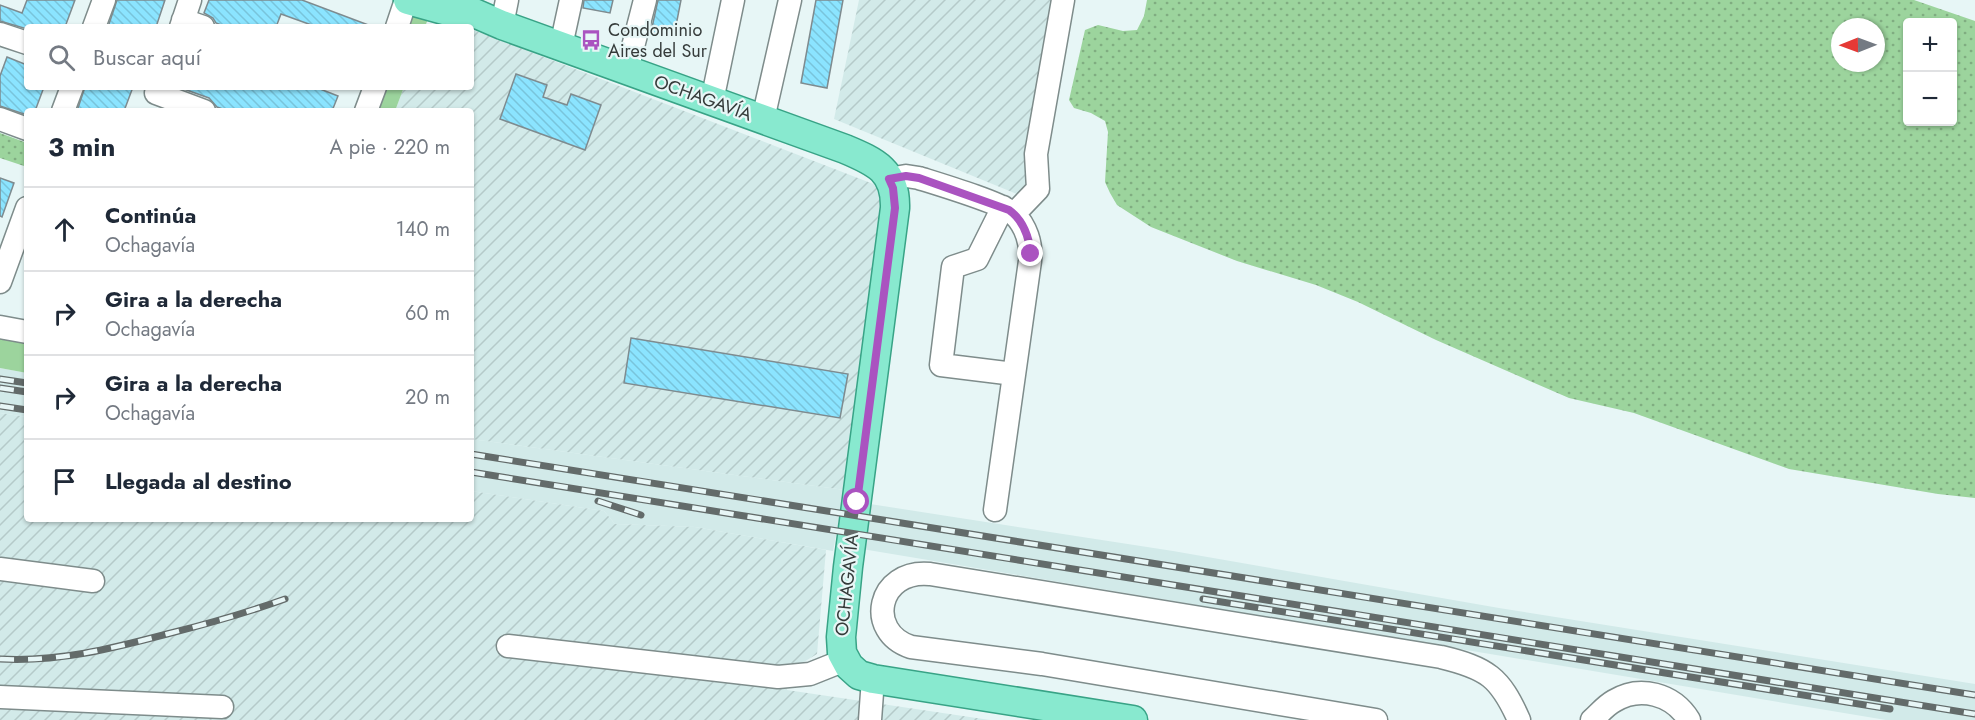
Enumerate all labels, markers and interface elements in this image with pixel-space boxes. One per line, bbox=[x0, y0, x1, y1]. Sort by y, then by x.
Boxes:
place label: Condominio Aires del Sur bbox=[608, 17, 708, 64]
north arrow bbox=[1831, 18, 1885, 72]
map controls bbox=[1903, 18, 1957, 126]
button: + bbox=[1903, 18, 1957, 72]
search box bbox=[24, 24, 474, 90]
bus stop icon: Condominio Aires del Sur bbox=[579, 28, 603, 52]
icon: search bbox=[45, 41, 78, 74]
text: Buscar aquí bbox=[93, 41, 201, 73]
street label: OCHAGAVÍA bbox=[650, 68, 756, 128]
button: − bbox=[1903, 72, 1957, 126]
text: 3 min bbox=[48, 128, 115, 166]
text: A pie · 220 m bbox=[330, 133, 450, 162]
text: Continúa bbox=[105, 199, 196, 231]
icon: ahead bbox=[48, 213, 81, 246]
text: 140 m bbox=[396, 215, 450, 244]
text: Ochagavía bbox=[105, 231, 195, 260]
route end bbox=[1017, 240, 1043, 266]
text: Gira a la derecha bbox=[105, 283, 282, 315]
icon: right bbox=[48, 297, 81, 330]
text: 60 m bbox=[405, 299, 450, 328]
text: Ochagavía bbox=[105, 315, 195, 344]
text: Gira a la derecha bbox=[105, 367, 282, 399]
icon: right bbox=[48, 381, 81, 414]
text: 20 m bbox=[405, 383, 450, 412]
text: Ochagavía bbox=[105, 399, 195, 428]
icon: arrive bbox=[48, 465, 81, 498]
text: Llegada al destino bbox=[105, 465, 292, 497]
route start bbox=[843, 488, 869, 514]
street label: OCHAGAVÍA bbox=[829, 533, 865, 637]

